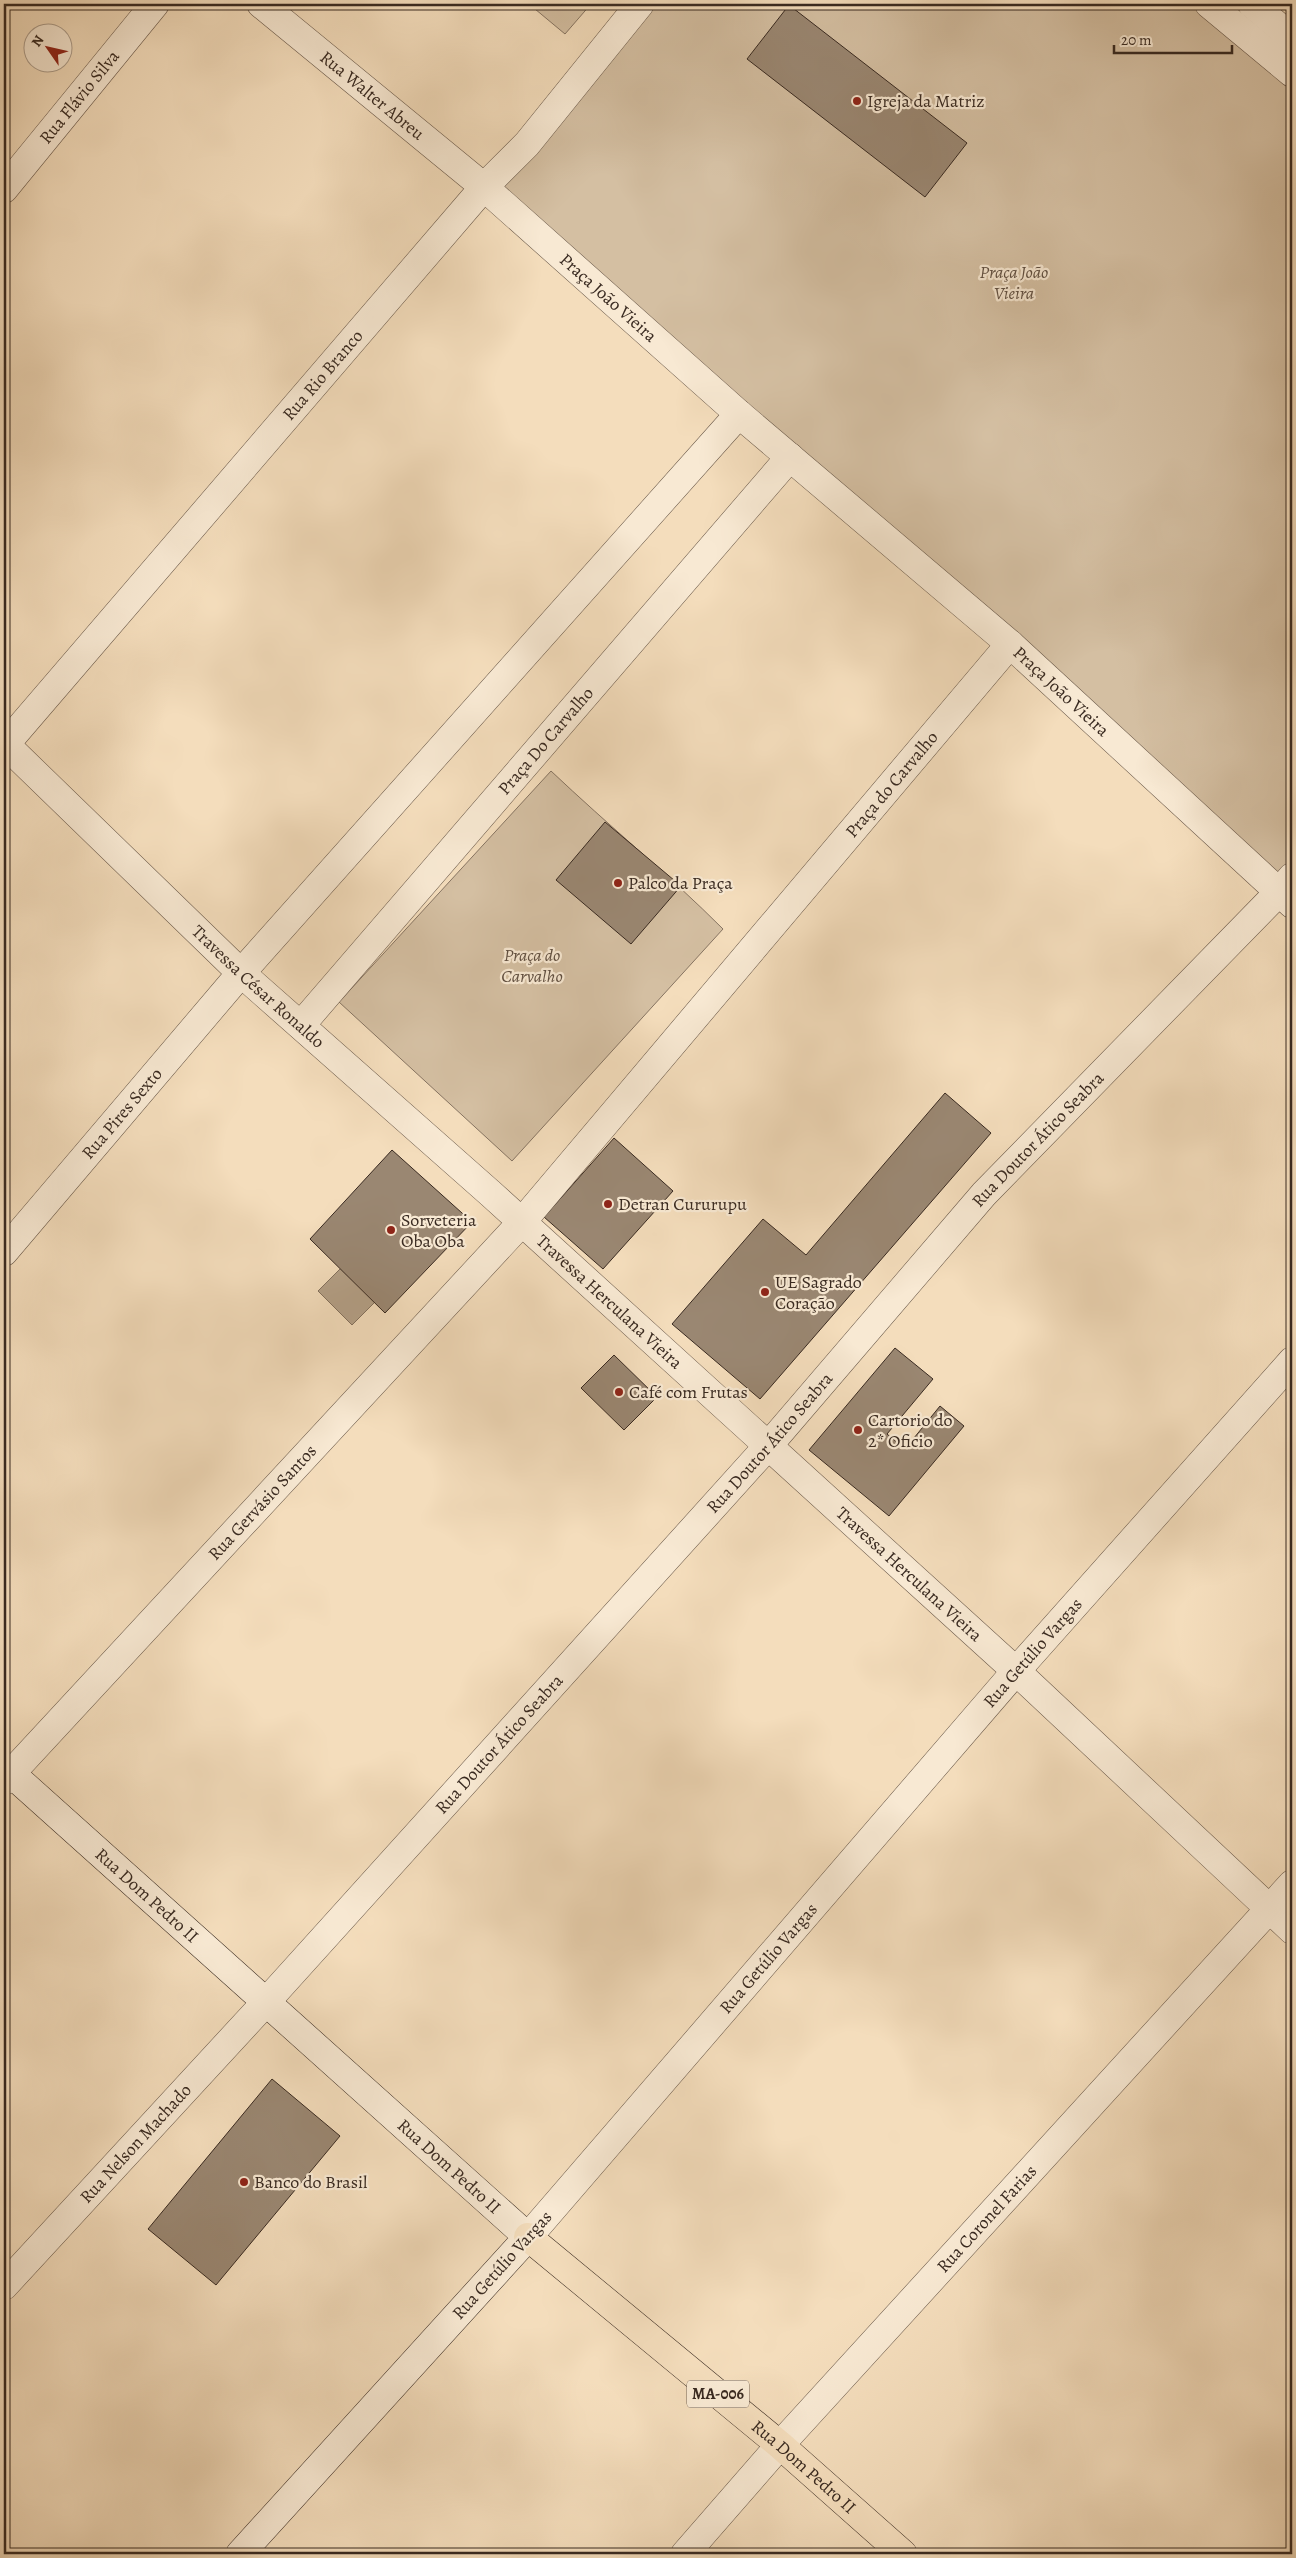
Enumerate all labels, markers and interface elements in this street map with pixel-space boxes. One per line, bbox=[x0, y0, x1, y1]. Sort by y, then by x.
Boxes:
north arrow bbox=[22, 22, 72, 72]
scale bar bbox=[1114, 22, 1231, 54]
text: 20 m bbox=[1121, 30, 1152, 50]
text: N bbox=[27, 31, 48, 51]
street label: Rua Flávio Silva bbox=[34, 44, 125, 149]
street label: Rua Walter Abreu bbox=[315, 45, 430, 146]
place label: Igreja da Matriz bbox=[867, 89, 985, 113]
marker: Igreja da Matriz bbox=[851, 95, 863, 107]
street label: Praça João Vieira bbox=[554, 248, 663, 348]
park label: Praça João Vieira bbox=[980, 260, 1048, 305]
street label: Rua Rio Branco bbox=[277, 324, 368, 426]
street label: Praça João Vieira bbox=[1008, 641, 1115, 742]
street label: Praça Do Carvalho bbox=[492, 682, 599, 800]
street label: Praça do Carvalho bbox=[840, 726, 943, 843]
place label: Palco da Praça bbox=[628, 871, 733, 895]
marker: Palco da Praça bbox=[612, 877, 624, 889]
street label: Travessa César Ronaldo bbox=[186, 920, 330, 1053]
park label: Praça do Carvalho bbox=[501, 943, 563, 988]
street label: Rua Pires Sexto bbox=[76, 1062, 168, 1164]
street label: Rua Doutor Ático Seabra bbox=[966, 1066, 1110, 1212]
place label: Detran Cururupu bbox=[618, 1192, 747, 1216]
marker: Detran Cururupu bbox=[602, 1198, 614, 1210]
place label: Sorveteria Oba Oba bbox=[401, 1208, 477, 1253]
marker: Sorveteria Oba Oba bbox=[385, 1224, 397, 1236]
street label: Travessa Herculana Vieira bbox=[531, 1229, 688, 1375]
place label: UE Sagrado Coração bbox=[775, 1270, 862, 1315]
marker: UE Sagrado Coração bbox=[759, 1286, 771, 1298]
street label: Rua Doutor Ático Seabra bbox=[701, 1367, 838, 1518]
place label: Café com Frutas bbox=[629, 1380, 748, 1404]
marker: Café com Frutas bbox=[613, 1386, 625, 1398]
place label: Cartorio do 2* Oficio bbox=[868, 1408, 953, 1453]
marker: Cartorio do 2* Oficio bbox=[852, 1424, 864, 1436]
street label: Rua Gervásio Santos bbox=[203, 1439, 322, 1565]
street label: Travessa Herculana Vieira bbox=[831, 1501, 988, 1647]
street label: Rua Getúlio Vargas bbox=[978, 1593, 1088, 1713]
street label: Rua Doutor Ático Seabra bbox=[430, 1669, 569, 1819]
street label: Rua Dom Pedro II bbox=[90, 1842, 204, 1948]
street label: Rua Getúlio Vargas bbox=[714, 1898, 823, 2019]
street label: Rua Nelson Machado bbox=[74, 2078, 197, 2208]
street label: Rua Dom Pedro II bbox=[392, 2113, 506, 2219]
street label: Rua Coronel Farias bbox=[931, 2160, 1042, 2278]
place label: Banco do Brasil bbox=[254, 2170, 368, 2194]
marker: Banco do Brasil bbox=[238, 2176, 250, 2188]
street label: Rua Getúlio Vargas bbox=[447, 2205, 557, 2325]
road number: MA-006 bbox=[687, 2380, 749, 2408]
street label: Rua Dom Pedro II bbox=[747, 2414, 861, 2519]

